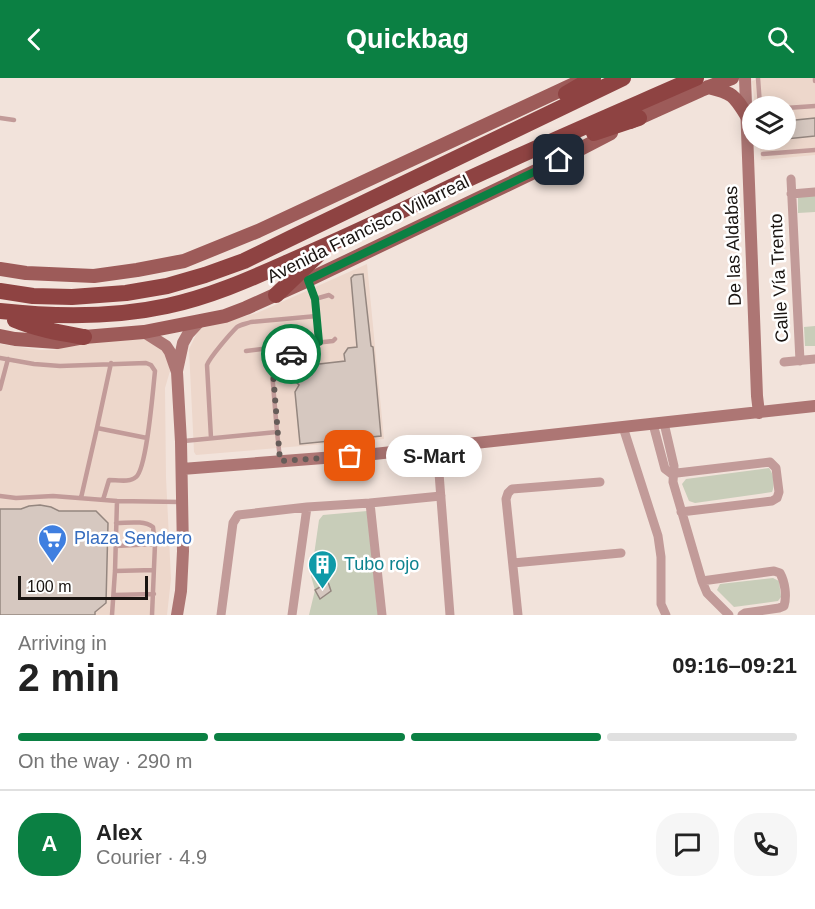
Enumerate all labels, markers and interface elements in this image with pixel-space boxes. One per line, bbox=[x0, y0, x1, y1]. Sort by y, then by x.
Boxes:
icon: back bbox=[18, 23, 51, 56]
icon: search bbox=[764, 23, 797, 56]
text: Quickbag bbox=[346, 24, 469, 54]
map controls bbox=[742, 96, 796, 150]
button: layers bbox=[742, 96, 796, 150]
pin bbox=[533, 134, 584, 185]
icon: home bbox=[542, 143, 575, 176]
street label: Avenida Francisco Villarreal bbox=[264, 171, 472, 287]
street label: De las Aldabas bbox=[721, 186, 745, 306]
street label: Calle Vía Trento bbox=[766, 213, 792, 343]
courier bbox=[261, 324, 321, 384]
icon: car bbox=[275, 338, 308, 371]
pin bbox=[324, 430, 375, 481]
callout: S-Mart bbox=[386, 435, 482, 477]
icon: bag bbox=[333, 439, 366, 472]
text: S-Mart bbox=[403, 445, 465, 467]
supermarket icon: Plaza Sendero bbox=[37, 522, 69, 564]
place label: Plaza Sendero bbox=[74, 528, 192, 548]
building icon: Tubo rojo bbox=[307, 548, 339, 590]
place label: Tubo rojo bbox=[344, 554, 419, 574]
scale bar bbox=[18, 573, 148, 600]
text: 100 m bbox=[27, 578, 71, 595]
text: Arriving in bbox=[18, 632, 107, 654]
text: 09:16–09:21 bbox=[672, 653, 797, 678]
text: 2 min bbox=[18, 656, 120, 699]
text: On the way · 290 m bbox=[18, 750, 193, 772]
button: chat bbox=[656, 813, 719, 876]
button: phone bbox=[734, 813, 797, 876]
text: Alex bbox=[96, 820, 142, 845]
text: A bbox=[42, 831, 57, 856]
text: Courier · 4.9 bbox=[96, 846, 207, 868]

